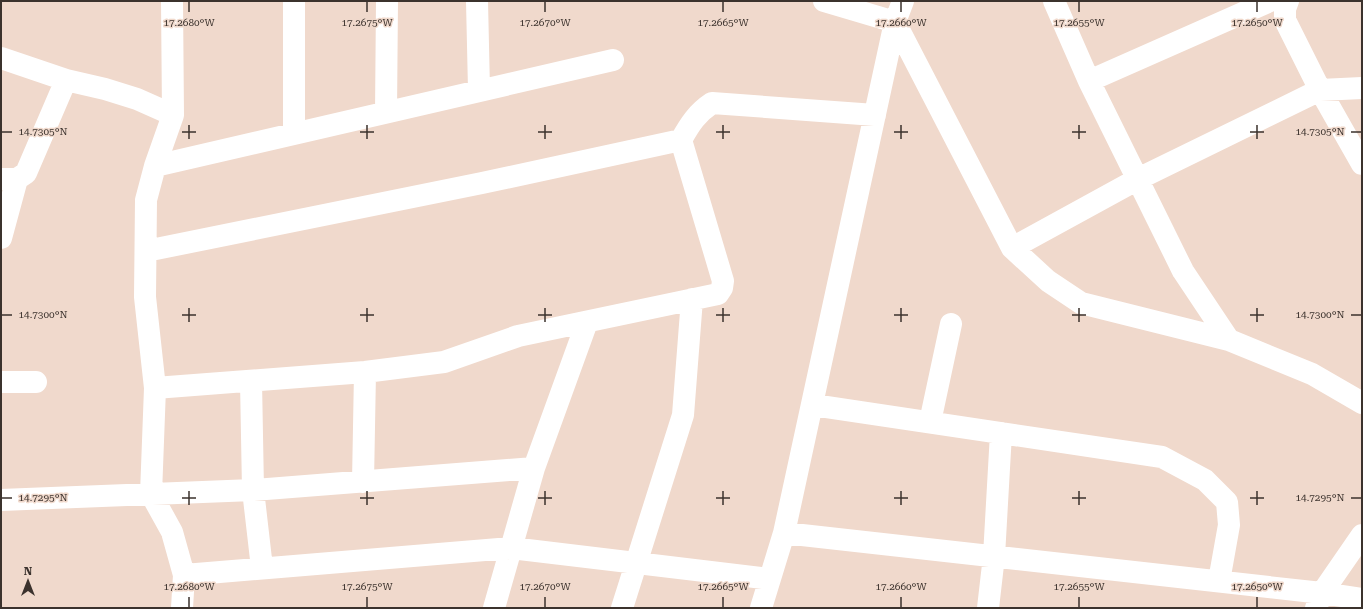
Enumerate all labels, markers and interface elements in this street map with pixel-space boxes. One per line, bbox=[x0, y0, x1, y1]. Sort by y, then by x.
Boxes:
text: 17.2680°W bbox=[163, 17, 215, 28]
text: 17.2675°W bbox=[341, 17, 393, 28]
text: 17.2670°W bbox=[519, 17, 571, 28]
text: 17.2665°W bbox=[697, 17, 749, 28]
text: 17.2660°W bbox=[875, 17, 927, 28]
text: 17.2655°W bbox=[1053, 17, 1105, 28]
text: 17.2650°W bbox=[1231, 17, 1283, 28]
text: 14.7305°N bbox=[18, 126, 68, 137]
text: 14.7305°N bbox=[1295, 126, 1345, 137]
text: 14.7300°N bbox=[18, 309, 68, 320]
text: 14.7300°N bbox=[1295, 309, 1345, 320]
text: 14.7295°N bbox=[18, 492, 68, 503]
text: 14.7295°N bbox=[1295, 492, 1345, 503]
north arrow bbox=[8, 561, 48, 601]
text: N bbox=[24, 565, 33, 578]
text: 17.2680°W bbox=[163, 581, 215, 592]
text: 17.2675°W bbox=[341, 581, 393, 592]
text: 17.2670°W bbox=[519, 581, 571, 592]
text: 17.2665°W bbox=[697, 581, 749, 592]
text: 17.2660°W bbox=[875, 581, 927, 592]
text: 17.2655°W bbox=[1053, 581, 1105, 592]
text: 17.2650°W bbox=[1231, 581, 1283, 592]

